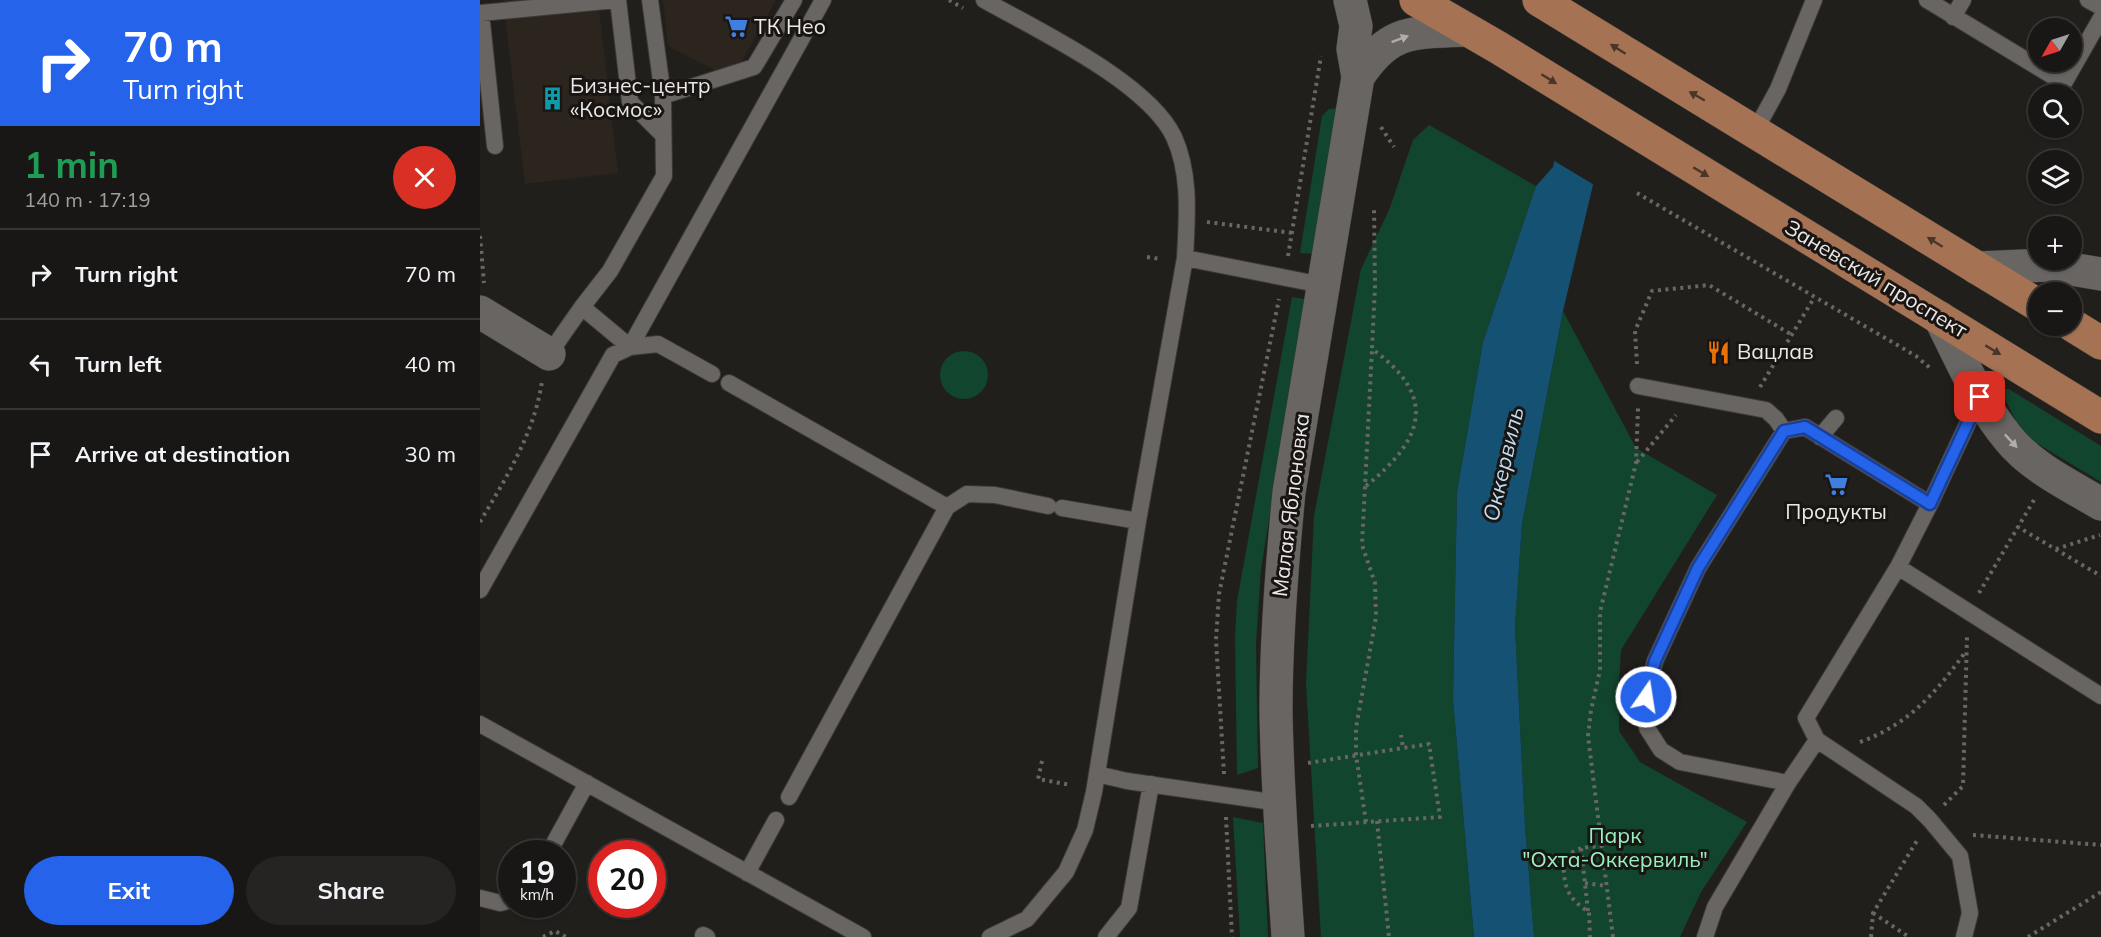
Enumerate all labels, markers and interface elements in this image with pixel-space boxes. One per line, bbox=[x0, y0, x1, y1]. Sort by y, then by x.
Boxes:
place label: ТК Нео bbox=[754, 13, 826, 39]
supermarket icon: ТК Нео bbox=[723, 14, 749, 40]
north arrow bbox=[2028, 18, 2082, 72]
map controls bbox=[2028, 18, 2082, 336]
text: 70 m bbox=[123, 20, 223, 73]
icon: right bbox=[24, 24, 102, 102]
one-way arrow bbox=[1391, 33, 1409, 43]
one-way arrow bbox=[1610, 43, 1626, 54]
text: Turn right bbox=[123, 72, 243, 106]
place label: Бизнес-центр «Космос» bbox=[570, 72, 711, 122]
one-way arrow bbox=[1541, 74, 1557, 85]
button: search bbox=[2028, 84, 2082, 138]
building icon: Бизнес-центр «Космос» bbox=[539, 85, 565, 111]
one-way arrow bbox=[1688, 92, 1705, 102]
text: 1 min bbox=[24, 142, 119, 187]
button: close bbox=[393, 146, 456, 209]
button: layers bbox=[2028, 150, 2082, 204]
one-way arrow bbox=[1693, 167, 1709, 178]
text: 140 m · 17:19 bbox=[24, 187, 150, 212]
street label: Заневский проспект bbox=[1781, 213, 1973, 343]
button: + bbox=[2028, 216, 2082, 270]
one-way arrow bbox=[1927, 236, 1943, 247]
icon: right bbox=[24, 258, 57, 291]
text: Turn right bbox=[75, 260, 178, 288]
text: 70 m bbox=[405, 260, 456, 288]
button: − bbox=[2028, 282, 2082, 336]
place label: Вацлав bbox=[1737, 338, 1814, 364]
restaurant icon: Вацлав bbox=[1706, 339, 1732, 365]
one-way arrow bbox=[1985, 345, 2001, 356]
icon: left bbox=[24, 348, 57, 381]
text: Turn left bbox=[75, 350, 162, 378]
text: 40 m bbox=[405, 350, 456, 378]
pin bbox=[1954, 371, 2005, 422]
icon: arrive bbox=[1963, 380, 1996, 413]
water label: Оккервиль bbox=[1476, 404, 1530, 524]
street label: Малая Яблоновка bbox=[1266, 412, 1314, 598]
one-way arrow bbox=[2004, 434, 2018, 448]
icon: arrive bbox=[24, 438, 57, 471]
text: Arrive at destination bbox=[75, 440, 290, 468]
text: 30 m bbox=[405, 440, 456, 468]
supermarket icon: Продукты bbox=[1823, 471, 1849, 497]
place label: Продукты bbox=[1785, 498, 1887, 524]
position arrow bbox=[1614, 665, 1678, 729]
park label: Парк "Охта-Оккервиль" bbox=[1522, 822, 1708, 872]
speed limit sign: 20 bbox=[588, 840, 666, 918]
text: 19 bbox=[519, 853, 555, 891]
button: Exit bbox=[24, 856, 234, 925]
button: Share bbox=[246, 856, 456, 925]
text: km/h bbox=[520, 885, 554, 904]

